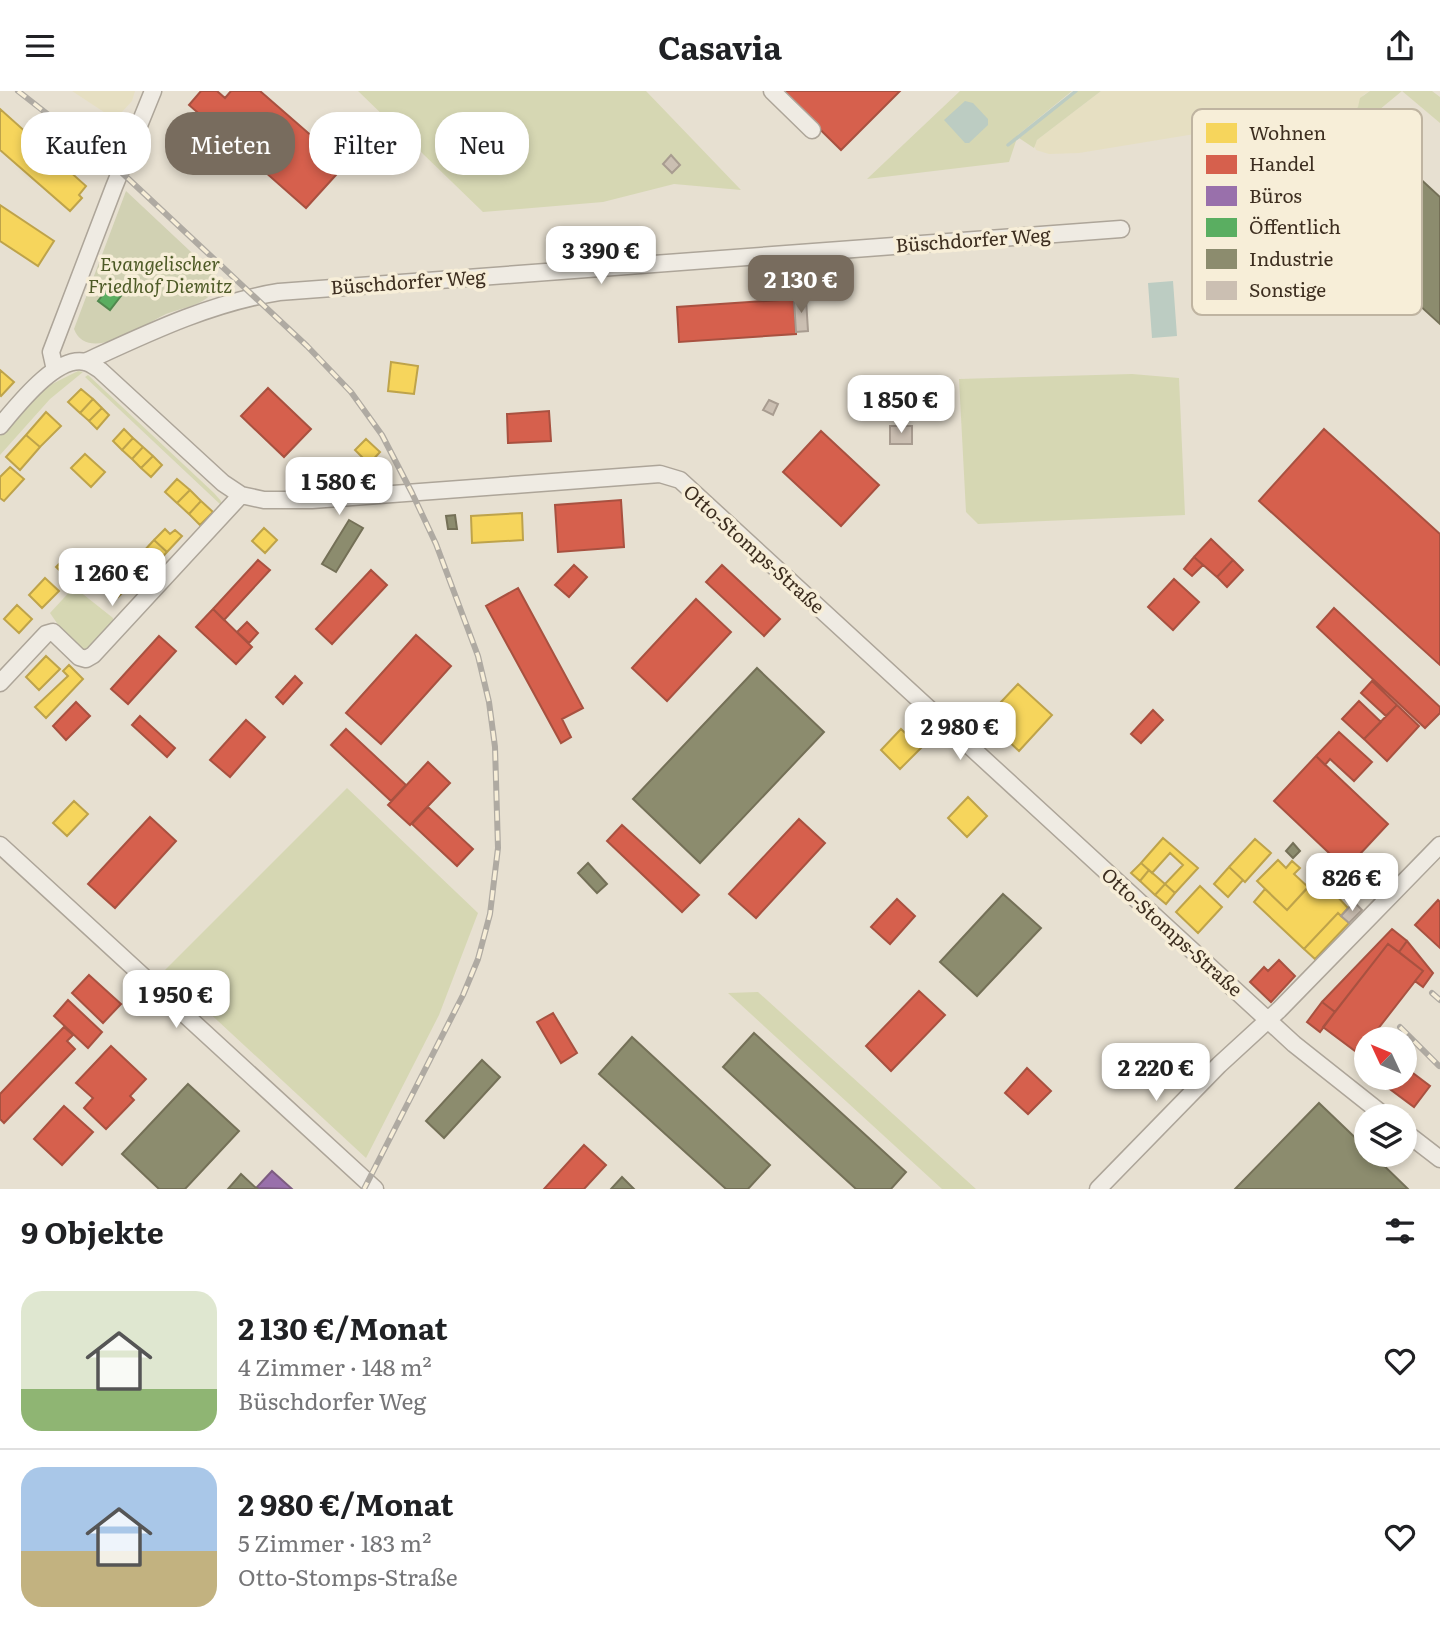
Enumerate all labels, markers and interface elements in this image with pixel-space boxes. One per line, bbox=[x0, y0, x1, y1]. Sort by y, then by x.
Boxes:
text: Casavia bbox=[658, 22, 782, 70]
icon: menu bbox=[21, 27, 59, 65]
icon: share bbox=[1381, 27, 1419, 65]
legend bbox=[1192, 109, 1422, 315]
chip: Kaufen bbox=[21, 112, 151, 175]
chip: Mieten bbox=[165, 112, 295, 175]
chip: Filter bbox=[309, 112, 421, 175]
chip: Neu bbox=[435, 112, 529, 175]
text: Wohnen bbox=[1249, 118, 1326, 146]
text: Handel bbox=[1249, 149, 1315, 177]
text: Büros bbox=[1249, 181, 1302, 209]
text: Öffentlich bbox=[1249, 212, 1341, 240]
street label: Büschdorfer Weg bbox=[894, 220, 1052, 258]
pin: 3 390 € bbox=[536, 227, 666, 286]
text: 3 390 € bbox=[562, 232, 640, 266]
text: Industrie bbox=[1249, 244, 1334, 272]
park label: Evangelischer Friedhof Diemitz bbox=[88, 249, 232, 299]
pin: 2 130 € bbox=[736, 255, 866, 315]
text: 2 130 € bbox=[764, 261, 838, 295]
street label: Büschdorfer Weg bbox=[329, 262, 487, 300]
text: Sonstige bbox=[1249, 275, 1326, 303]
pin: 1 850 € bbox=[836, 375, 966, 435]
text: 1 850 € bbox=[864, 381, 938, 415]
pin: 1 580 € bbox=[274, 457, 404, 517]
text: 1 580 € bbox=[302, 463, 376, 497]
street label: Otto-Stomps-Straße bbox=[678, 477, 832, 619]
pin: 1 260 € bbox=[47, 549, 177, 608]
text: 1 260 € bbox=[75, 554, 149, 588]
pin: 2 980 € bbox=[895, 703, 1025, 762]
text: 2 980 € bbox=[921, 708, 999, 742]
pin: 826 € bbox=[1303, 853, 1401, 913]
text: 826 € bbox=[1322, 859, 1382, 893]
street label: Otto-Stomps-Straße bbox=[1096, 860, 1250, 1002]
pin: 1 950 € bbox=[111, 971, 241, 1030]
text: 1 950 € bbox=[139, 976, 213, 1010]
north arrow bbox=[1354, 1027, 1418, 1090]
map controls bbox=[1354, 1027, 1417, 1167]
pin: 2 220 € bbox=[1091, 1044, 1221, 1103]
text: 2 220 € bbox=[1118, 1049, 1194, 1083]
button: layers bbox=[1354, 1104, 1417, 1167]
text: 9 Objekte bbox=[21, 1209, 164, 1253]
icon: filters bbox=[1381, 1212, 1419, 1250]
text: 2 130 €/Monat bbox=[238, 1305, 448, 1349]
icon: home bbox=[77, 1319, 161, 1403]
icon: heart bbox=[1381, 1342, 1419, 1380]
text: 4 Zimmer · 148 m² bbox=[238, 1349, 432, 1383]
text: Büschdorfer Weg bbox=[238, 1383, 426, 1417]
text: 2 980 €/Monat bbox=[238, 1481, 453, 1525]
icon: home bbox=[77, 1495, 161, 1579]
icon: heart bbox=[1381, 1518, 1419, 1556]
text: 5 Zimmer · 183 m² bbox=[238, 1525, 431, 1559]
text: Otto-Stomps-Straße bbox=[238, 1559, 458, 1593]

